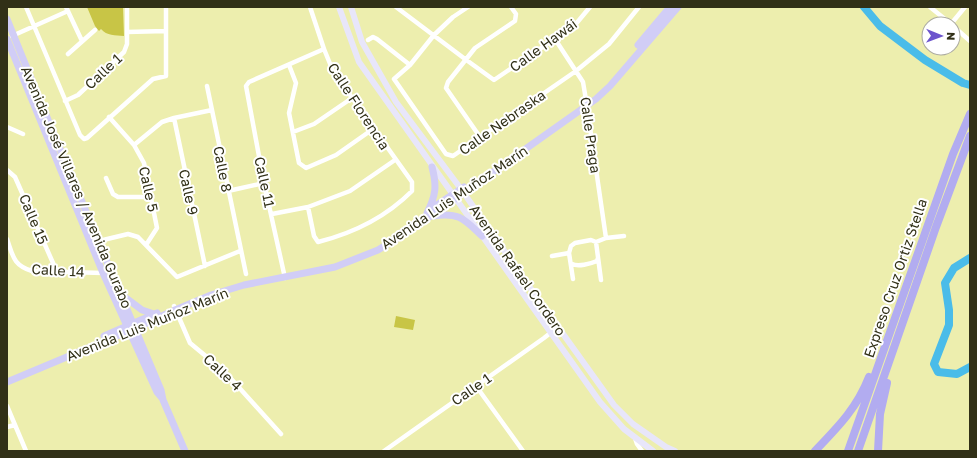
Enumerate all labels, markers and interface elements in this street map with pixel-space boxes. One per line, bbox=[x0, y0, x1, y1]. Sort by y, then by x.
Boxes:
street label: Calle Hawái bbox=[506, 15, 580, 75]
north arrow bbox=[921, 16, 961, 56]
text: N bbox=[945, 32, 958, 40]
street label: Calle 1 bbox=[81, 49, 125, 92]
street label: Calle Florencia bbox=[325, 59, 393, 153]
street label: Avenida José Villares / Avenida Gurabo bbox=[18, 63, 136, 311]
street label: Calle Nebraska bbox=[456, 86, 548, 158]
street label: Calle Praga bbox=[577, 96, 605, 174]
street label: Avenida Luis Muñoz Marín bbox=[377, 141, 531, 253]
street label: Calle 8 bbox=[210, 145, 236, 193]
street label: Calle 11 bbox=[251, 155, 279, 209]
street label: Calle 5 bbox=[136, 165, 162, 213]
street label: Calle 9 bbox=[176, 168, 202, 216]
street label: Calle 15 bbox=[16, 191, 52, 247]
street label: Expreso Cruz Ortiz Stella bbox=[860, 196, 930, 360]
street label: Avenida Rafael Cordero bbox=[466, 201, 570, 339]
street label: Calle 14 bbox=[31, 260, 85, 280]
street label: Avenida Luis Muñoz Marín bbox=[63, 284, 231, 364]
street label: Calle 4 bbox=[200, 350, 246, 394]
street label: Calle 1 bbox=[448, 369, 494, 409]

